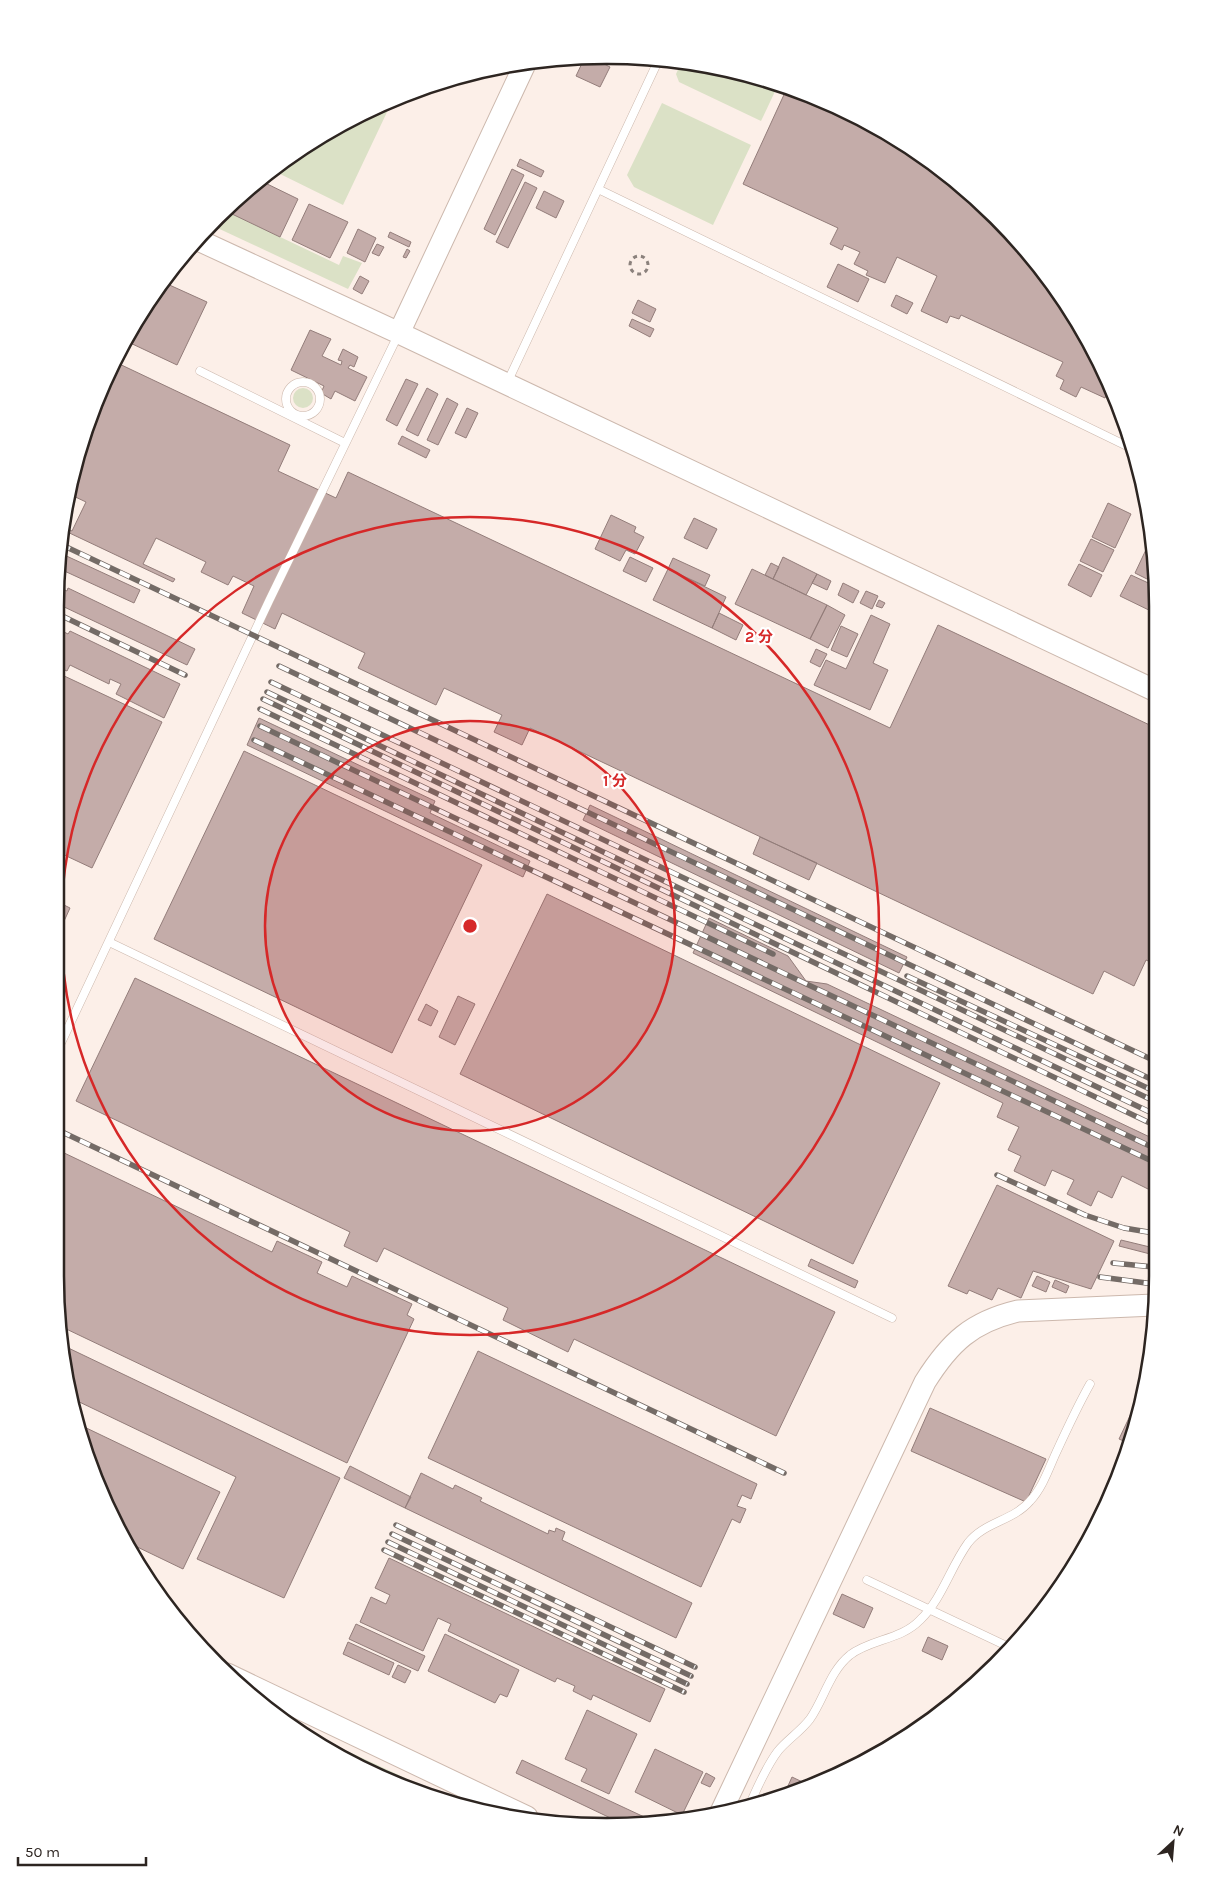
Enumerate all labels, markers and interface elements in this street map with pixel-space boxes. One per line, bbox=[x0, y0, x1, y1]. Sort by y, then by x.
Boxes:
text: 2 分 bbox=[745, 628, 773, 646]
text: 1 分 bbox=[603, 772, 627, 790]
centre of rings bbox=[461, 917, 479, 935]
north arrow bbox=[1148, 1817, 1198, 1867]
text: N bbox=[1170, 1821, 1187, 1841]
scale bar bbox=[18, 1834, 145, 1866]
text: 50 m bbox=[25, 1843, 60, 1861]

